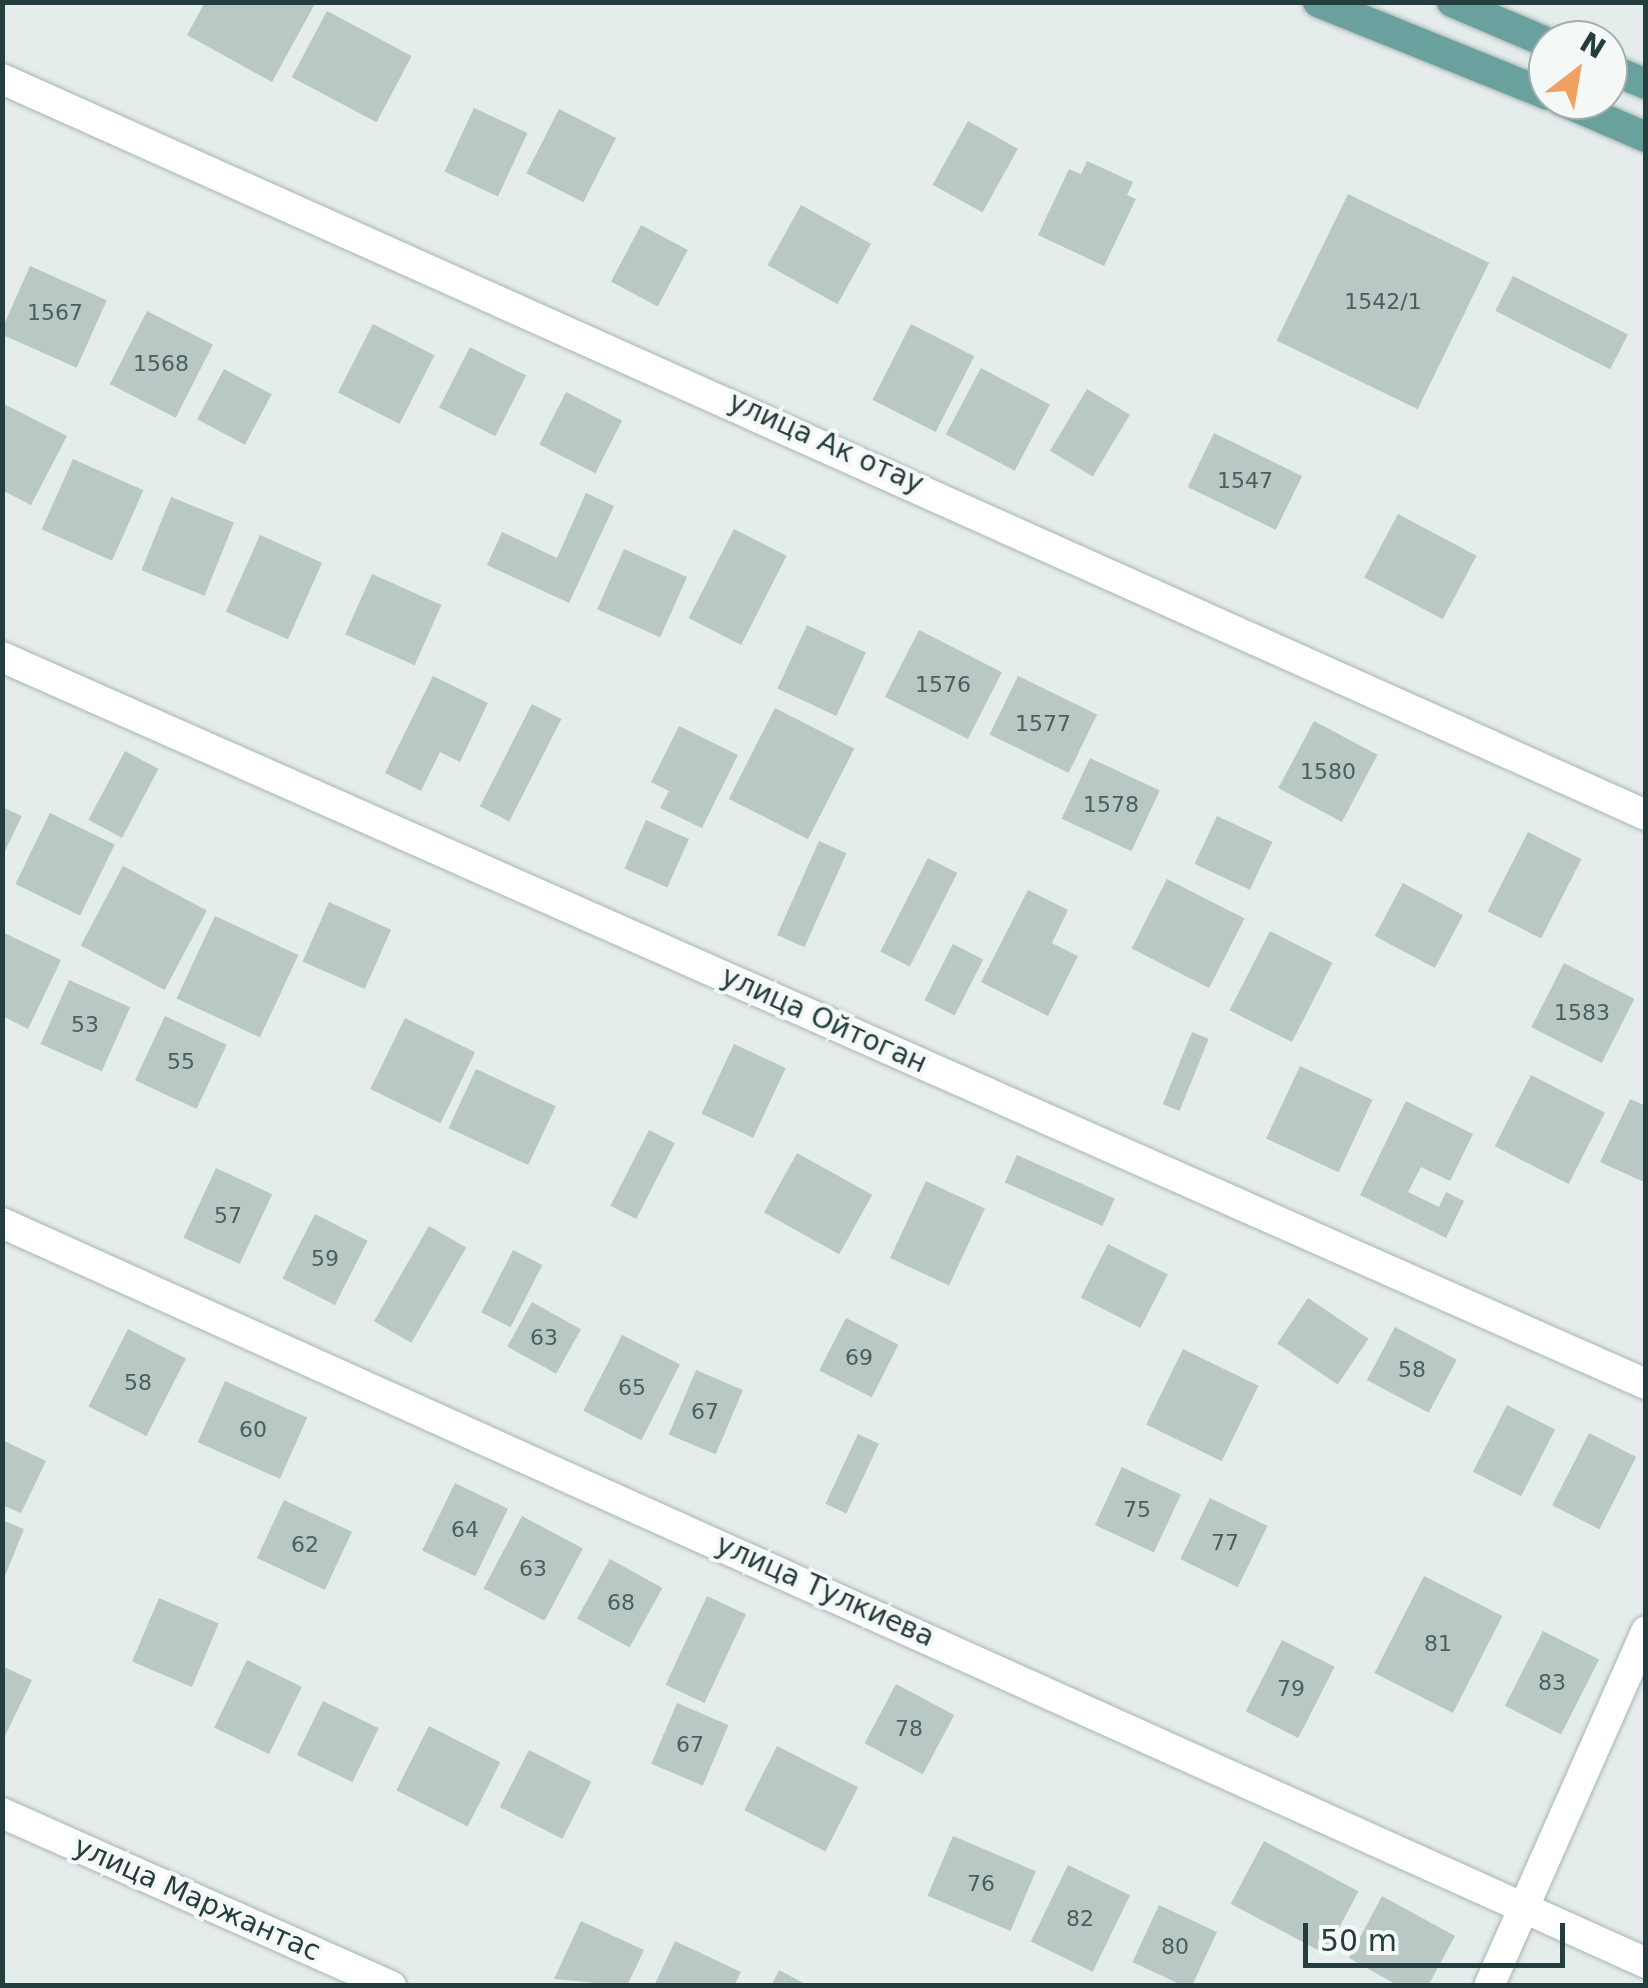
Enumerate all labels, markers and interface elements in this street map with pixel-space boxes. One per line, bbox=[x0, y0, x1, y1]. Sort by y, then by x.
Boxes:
north arrow bbox=[1528, 20, 1628, 120]
text: N bbox=[1574, 25, 1611, 66]
house number: 1542/1 bbox=[1344, 289, 1422, 315]
house number: 1567 bbox=[27, 300, 83, 326]
house number: 1568 bbox=[133, 351, 189, 377]
street label: улица Ак отау bbox=[723, 385, 929, 501]
house number: 1547 bbox=[1217, 468, 1273, 494]
house number: 1576 bbox=[915, 672, 971, 698]
house number: 1577 bbox=[1015, 711, 1071, 737]
house number: 1580 bbox=[1300, 759, 1356, 785]
house number: 1578 bbox=[1083, 792, 1139, 818]
street label: улица Ойтоган bbox=[716, 960, 932, 1080]
house number: 1583 bbox=[1554, 1000, 1610, 1026]
house number: 53 bbox=[71, 1012, 99, 1038]
house number: 55 bbox=[167, 1049, 195, 1075]
house number: 57 bbox=[214, 1203, 242, 1229]
house number: 59 bbox=[311, 1246, 339, 1272]
house number: 63 bbox=[530, 1325, 558, 1351]
house number: 69 bbox=[845, 1345, 873, 1371]
house number: 58 bbox=[1398, 1357, 1426, 1383]
house number: 58 bbox=[124, 1370, 152, 1396]
house number: 65 bbox=[618, 1375, 646, 1401]
house number: 67 bbox=[691, 1399, 719, 1425]
house number: 60 bbox=[239, 1417, 267, 1443]
house number: 75 bbox=[1123, 1497, 1151, 1523]
house number: 64 bbox=[451, 1517, 479, 1543]
street label: улица Тулкиева bbox=[711, 1528, 939, 1654]
house number: 77 bbox=[1211, 1530, 1239, 1556]
house number: 62 bbox=[291, 1532, 319, 1558]
house number: 63 bbox=[519, 1556, 547, 1582]
house number: 68 bbox=[607, 1590, 635, 1616]
house number: 81 bbox=[1424, 1631, 1452, 1657]
house number: 83 bbox=[1538, 1670, 1566, 1696]
house number: 79 bbox=[1277, 1676, 1305, 1702]
house number: 78 bbox=[895, 1716, 923, 1742]
house number: 67 bbox=[676, 1732, 704, 1758]
street label: улица Маржантас bbox=[68, 1829, 326, 1969]
house number: 76 bbox=[967, 1871, 995, 1897]
scale bar bbox=[1308, 1903, 1570, 1965]
house number: 82 bbox=[1066, 1906, 1094, 1932]
text: 50 m bbox=[1320, 1923, 1397, 1958]
house number: 80 bbox=[1161, 1934, 1189, 1960]

